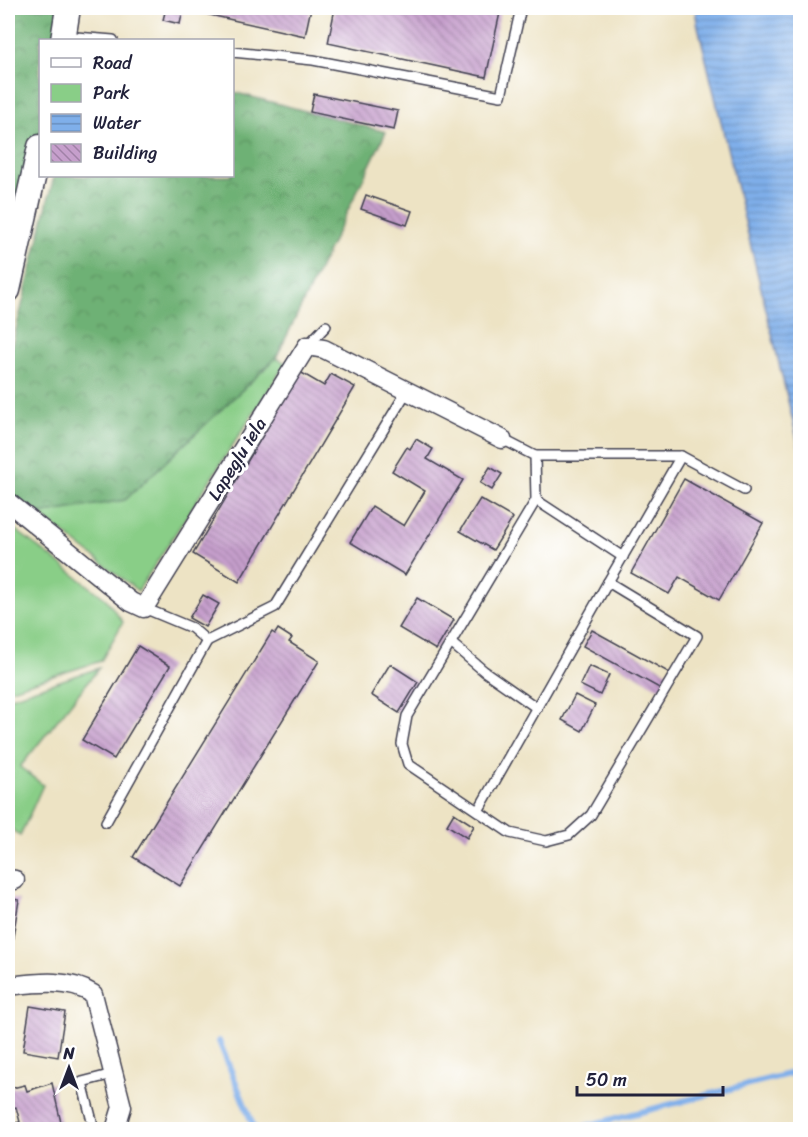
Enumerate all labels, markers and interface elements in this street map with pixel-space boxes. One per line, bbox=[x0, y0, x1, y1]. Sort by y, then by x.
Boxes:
legend bbox=[39, 39, 234, 177]
text: Road bbox=[93, 47, 133, 79]
text: Park bbox=[93, 77, 130, 109]
text: Water bbox=[93, 107, 142, 139]
text: Building bbox=[93, 137, 157, 169]
street label: Lapegļu iela bbox=[199, 411, 275, 507]
north arrow bbox=[39, 1038, 99, 1098]
text: N bbox=[62, 1039, 75, 1068]
scale bar bbox=[577, 1059, 722, 1097]
text: 50 m bbox=[586, 1064, 627, 1096]

